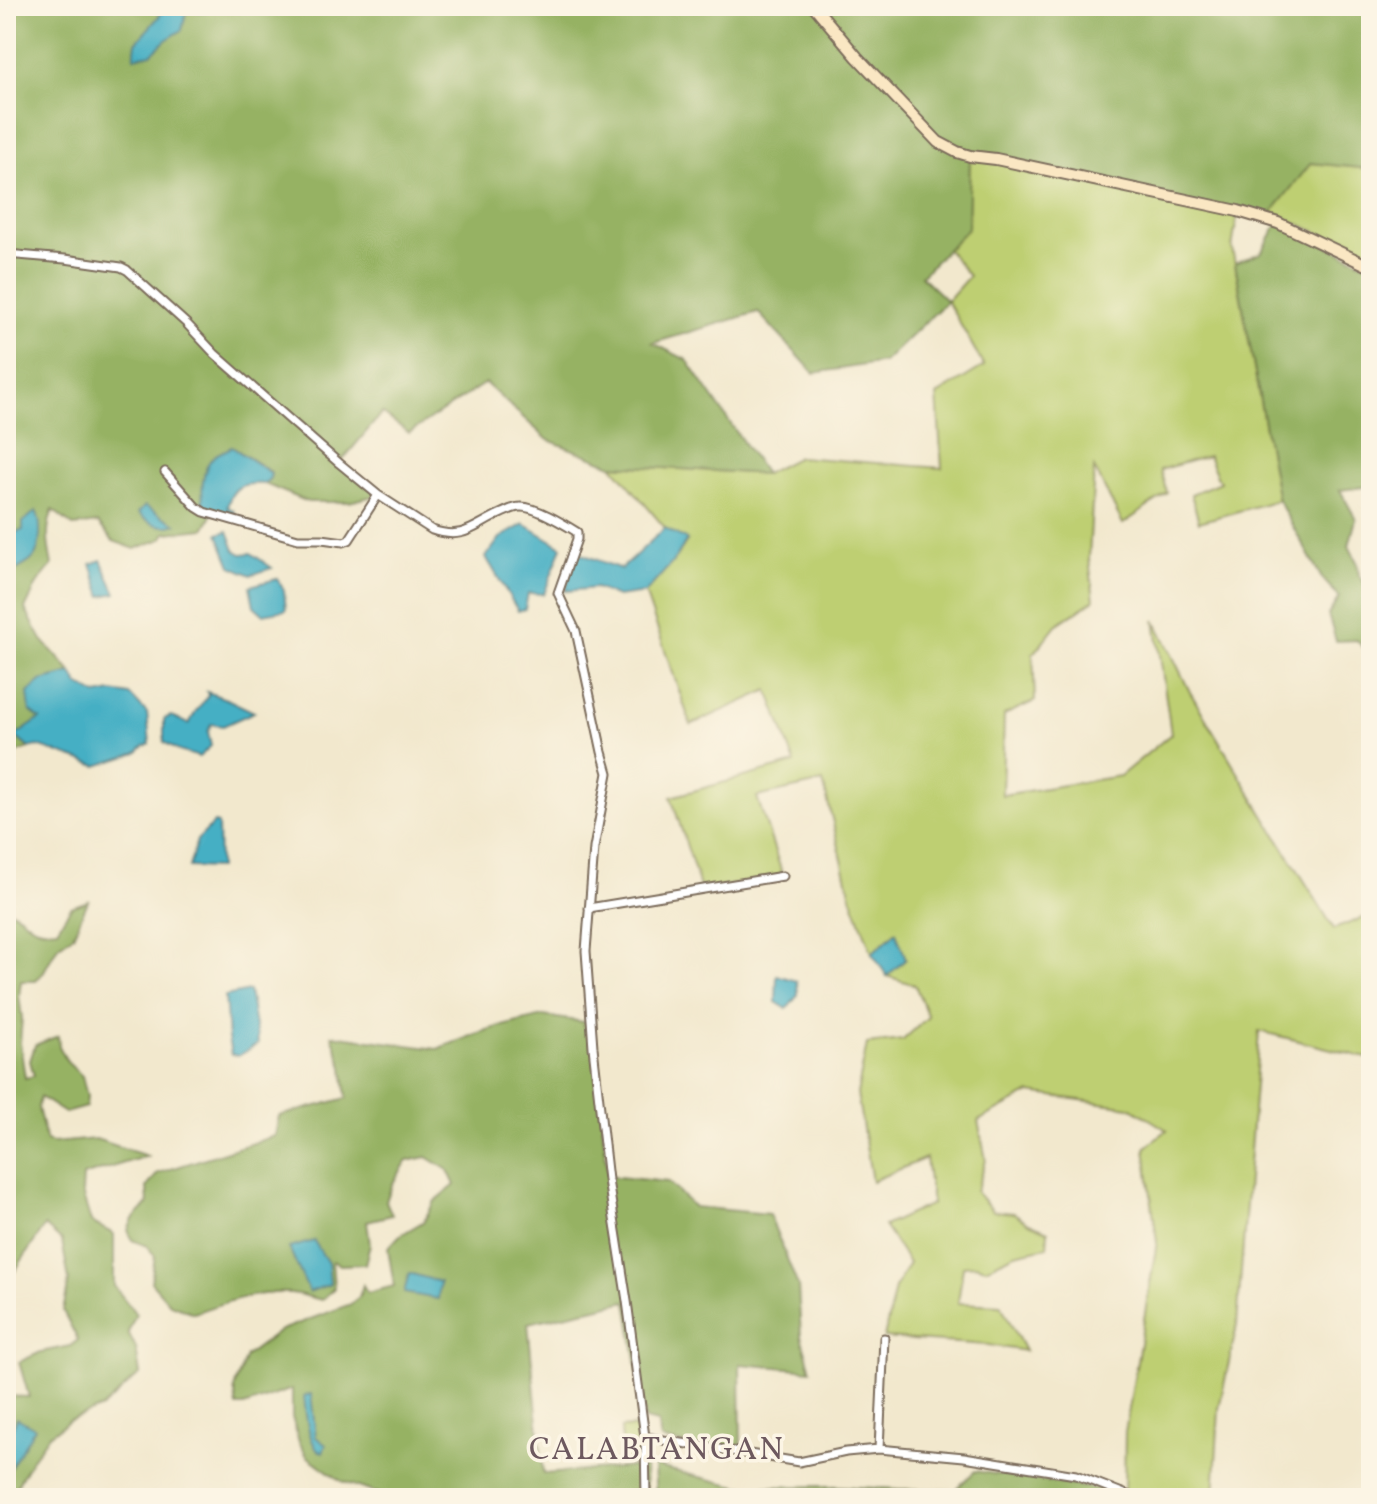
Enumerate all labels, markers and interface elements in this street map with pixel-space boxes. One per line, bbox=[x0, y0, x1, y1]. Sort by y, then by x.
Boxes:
district label: CALABTANGAN bbox=[529, 1429, 785, 1473]

